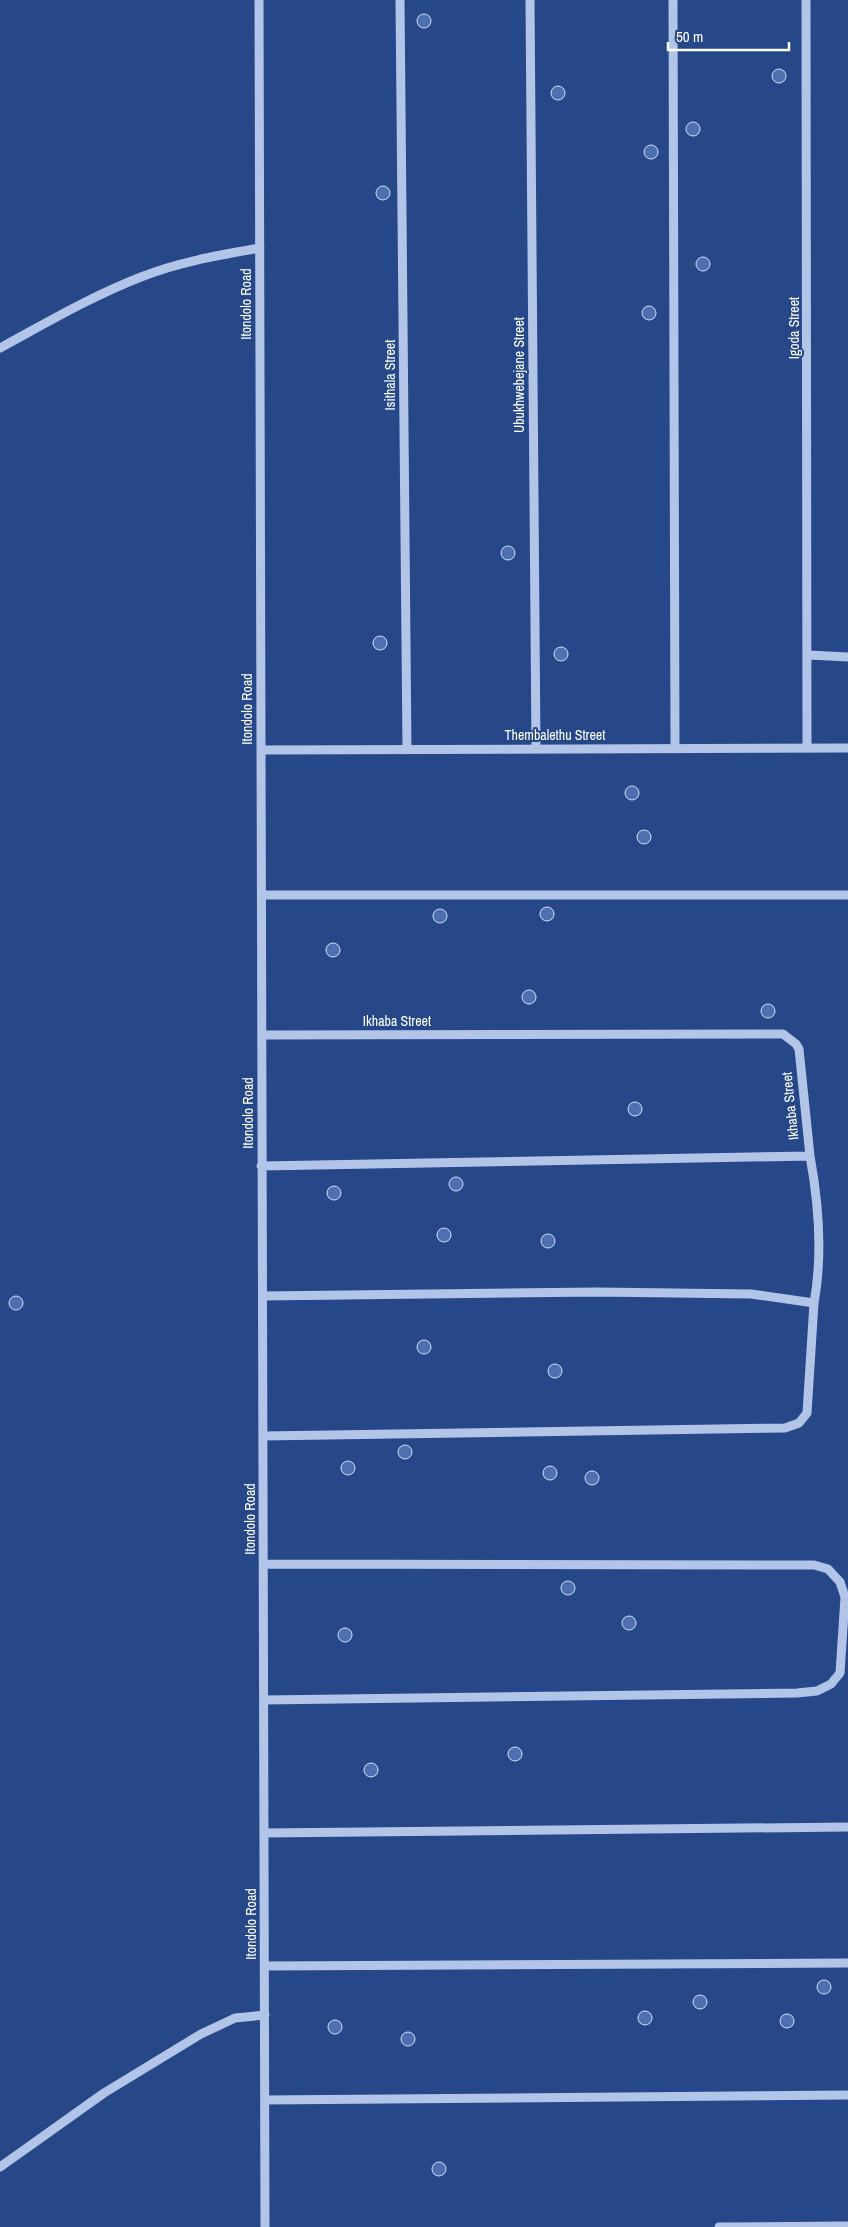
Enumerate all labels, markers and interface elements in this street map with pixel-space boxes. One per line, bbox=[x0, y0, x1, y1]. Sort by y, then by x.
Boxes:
scale bar bbox=[668, 20, 789, 52]
text: 50 m bbox=[676, 26, 703, 47]
street label: Itondolo Road bbox=[237, 268, 255, 340]
street label: Igoda Street bbox=[785, 297, 803, 359]
street label: Ubukhwebejane Street bbox=[510, 317, 528, 433]
street label: Isithala Street bbox=[381, 340, 399, 410]
street label: Itondolo Road bbox=[238, 673, 256, 745]
street label: Thembalethu Street bbox=[505, 726, 605, 744]
street label: Ikhaba Street bbox=[363, 1012, 431, 1030]
street label: Ikhaba Street bbox=[777, 1071, 803, 1141]
street label: Itondolo Road bbox=[239, 1077, 257, 1149]
street label: Itondolo Road bbox=[241, 1483, 259, 1555]
street label: Itondolo Road bbox=[242, 1888, 260, 1960]

